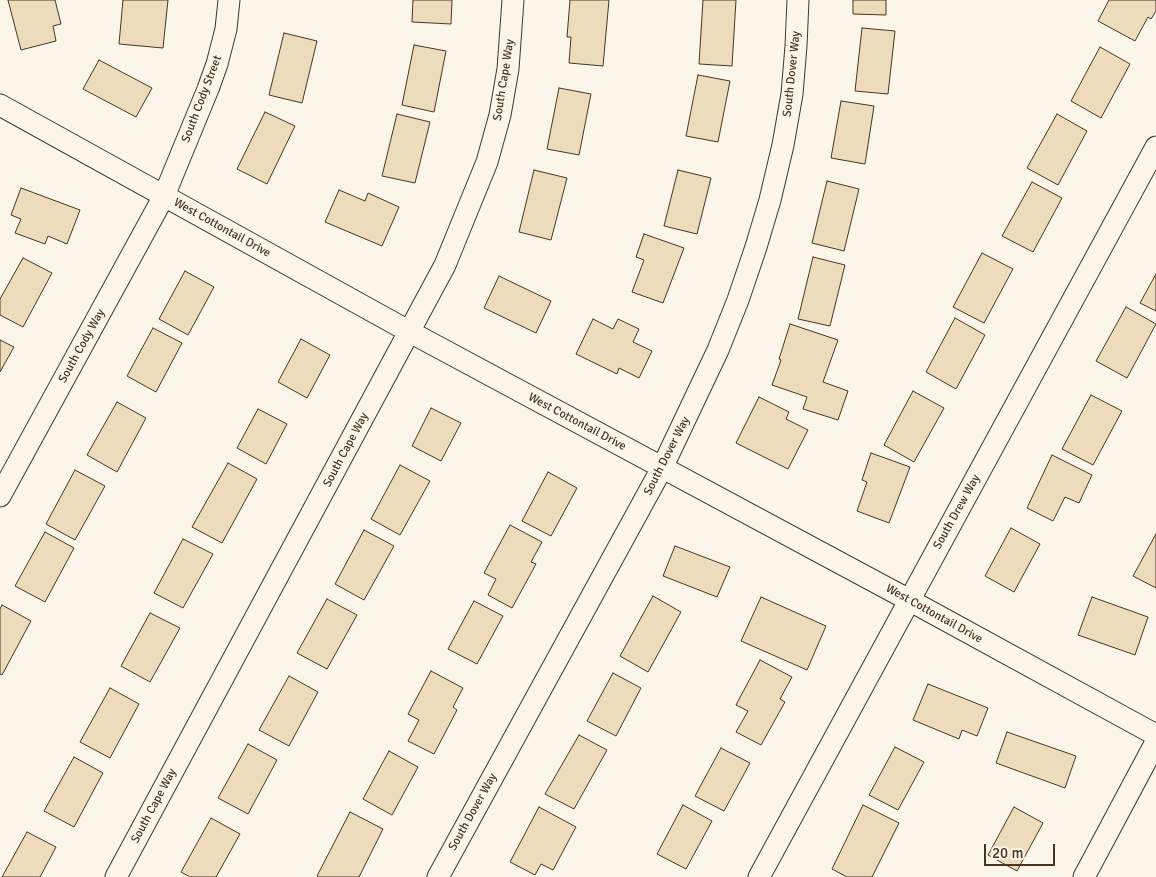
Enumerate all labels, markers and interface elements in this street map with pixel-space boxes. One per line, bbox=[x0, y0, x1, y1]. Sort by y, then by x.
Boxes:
street label: South Dover Way bbox=[780, 30, 804, 118]
street label: South Cape Way bbox=[490, 38, 518, 122]
street label: South Cody Street bbox=[179, 53, 225, 145]
street label: West Cottontail Drive bbox=[171, 195, 273, 261]
street label: South Cody Way bbox=[56, 307, 108, 385]
street label: West Cottontail Drive bbox=[526, 390, 628, 454]
street label: South Cape Way bbox=[320, 410, 372, 490]
street label: South Dover Way bbox=[641, 414, 693, 498]
street label: South Drew Way bbox=[931, 472, 983, 552]
street label: West Cottontail Drive bbox=[883, 581, 985, 647]
street label: South Cape Way bbox=[128, 766, 180, 846]
street label: South Dover Way bbox=[446, 771, 500, 853]
scale bar bbox=[986, 834, 1057, 866]
text: 20 m bbox=[992, 844, 1023, 862]

